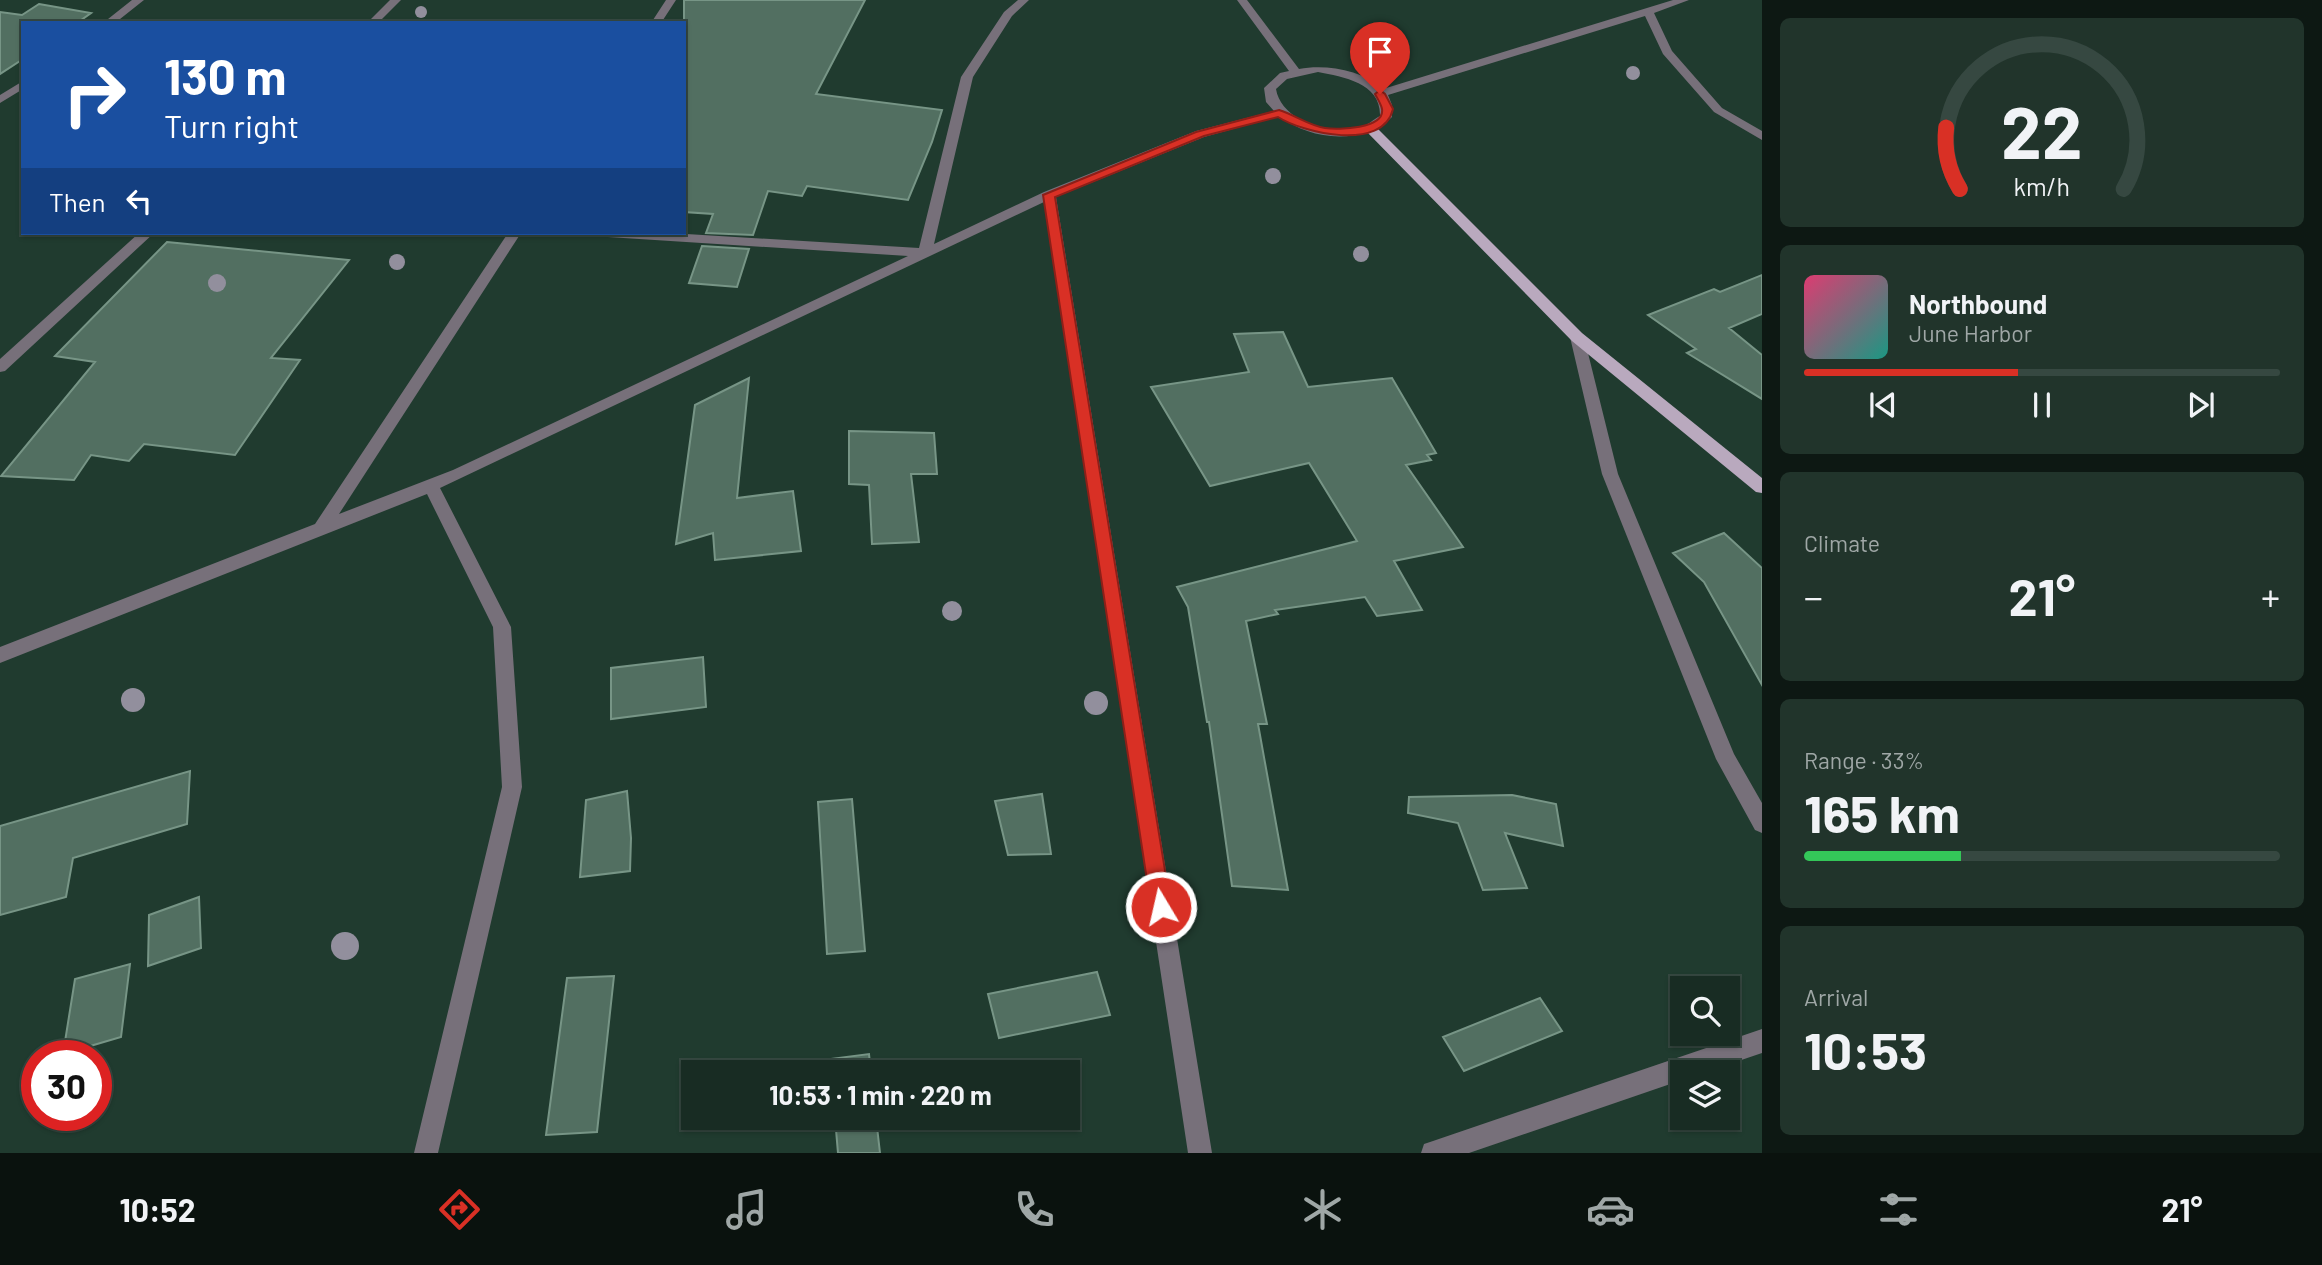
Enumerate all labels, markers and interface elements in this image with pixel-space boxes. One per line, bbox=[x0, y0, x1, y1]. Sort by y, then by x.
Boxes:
pin bbox=[1350, 22, 1410, 94]
icon: arrive bbox=[1361, 33, 1399, 71]
text: 130 m bbox=[164, 46, 286, 105]
icon: right bbox=[49, 49, 140, 140]
text: 22 bbox=[2001, 86, 2083, 174]
text: Turn right bbox=[164, 106, 299, 144]
text: km/h bbox=[2014, 170, 2070, 200]
icon: left bbox=[120, 182, 158, 220]
text: Then bbox=[49, 186, 106, 217]
text: Northbound bbox=[1909, 288, 2047, 319]
text: June Harbor bbox=[1909, 319, 2032, 347]
icon: previous bbox=[1864, 386, 1902, 424]
icon: pause bbox=[2023, 386, 2061, 424]
icon: next bbox=[2182, 386, 2220, 424]
text: Climate bbox=[1804, 529, 1880, 557]
text: 21° bbox=[2009, 564, 2075, 626]
text: − bbox=[1804, 573, 1823, 619]
text: + bbox=[2261, 573, 2280, 619]
text: Range · 33% bbox=[1804, 746, 1924, 774]
text: 165 km bbox=[1804, 781, 1960, 843]
position arrow bbox=[1124, 870, 1198, 944]
map controls bbox=[1670, 976, 1740, 1130]
button: search bbox=[1670, 976, 1740, 1046]
text: Arrival bbox=[1804, 983, 1868, 1011]
text: 10:53 bbox=[1804, 1018, 1927, 1080]
speed limit sign: 30 bbox=[21, 1040, 112, 1131]
button: layers bbox=[1670, 1060, 1740, 1130]
text: 10:53 · 1 min · 220 m bbox=[769, 1079, 992, 1110]
icon: directions bbox=[435, 1185, 484, 1234]
icon: music bbox=[722, 1185, 771, 1234]
icon: phone bbox=[1010, 1185, 1059, 1234]
icon: climate bbox=[1298, 1185, 1347, 1234]
icon: car bbox=[1586, 1185, 1635, 1234]
icon: filters bbox=[1874, 1185, 1923, 1234]
text: 10:52 bbox=[119, 1190, 196, 1228]
text: 21° bbox=[2161, 1190, 2203, 1228]

